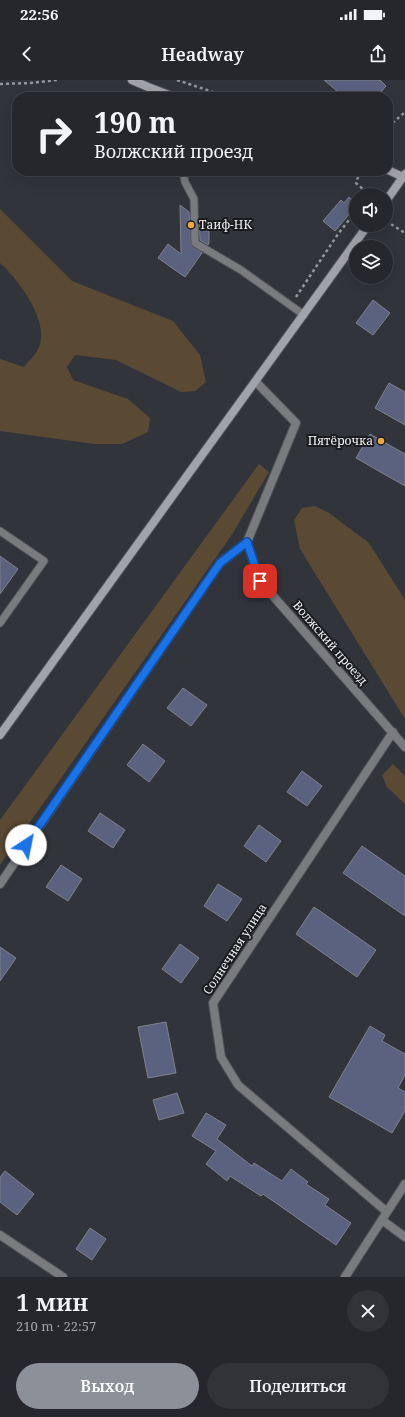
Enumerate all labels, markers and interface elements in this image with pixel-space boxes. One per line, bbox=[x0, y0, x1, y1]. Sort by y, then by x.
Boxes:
text: 22:56 bbox=[20, 4, 58, 24]
text: Headway bbox=[161, 42, 244, 66]
icon: back bbox=[16, 43, 38, 65]
icon: share bbox=[367, 43, 389, 65]
text: 190 m bbox=[94, 103, 176, 141]
icon: right bbox=[28, 108, 80, 160]
text: Волжский проезд bbox=[94, 139, 253, 163]
map controls bbox=[349, 188, 393, 284]
button: sound bbox=[349, 188, 393, 232]
place label: Таиф-НК bbox=[199, 216, 252, 233]
marker: Таиф-НК bbox=[186, 220, 196, 230]
button: layers bbox=[349, 240, 393, 284]
place label: Пятёрочка bbox=[308, 432, 373, 449]
marker: Пятёрочка bbox=[376, 436, 386, 446]
pin bbox=[243, 564, 277, 598]
icon: arrive bbox=[249, 570, 271, 592]
street label: Волжский проезд bbox=[289, 597, 372, 688]
position arrow bbox=[5, 824, 47, 866]
street label: Солнечная улица bbox=[199, 900, 271, 998]
text: 1 мин bbox=[16, 1285, 88, 1318]
button: close bbox=[347, 1290, 389, 1332]
text: 210 m · 22:57 bbox=[16, 1317, 96, 1335]
button: Выход bbox=[16, 1363, 199, 1409]
button: Поделиться bbox=[207, 1363, 389, 1409]

